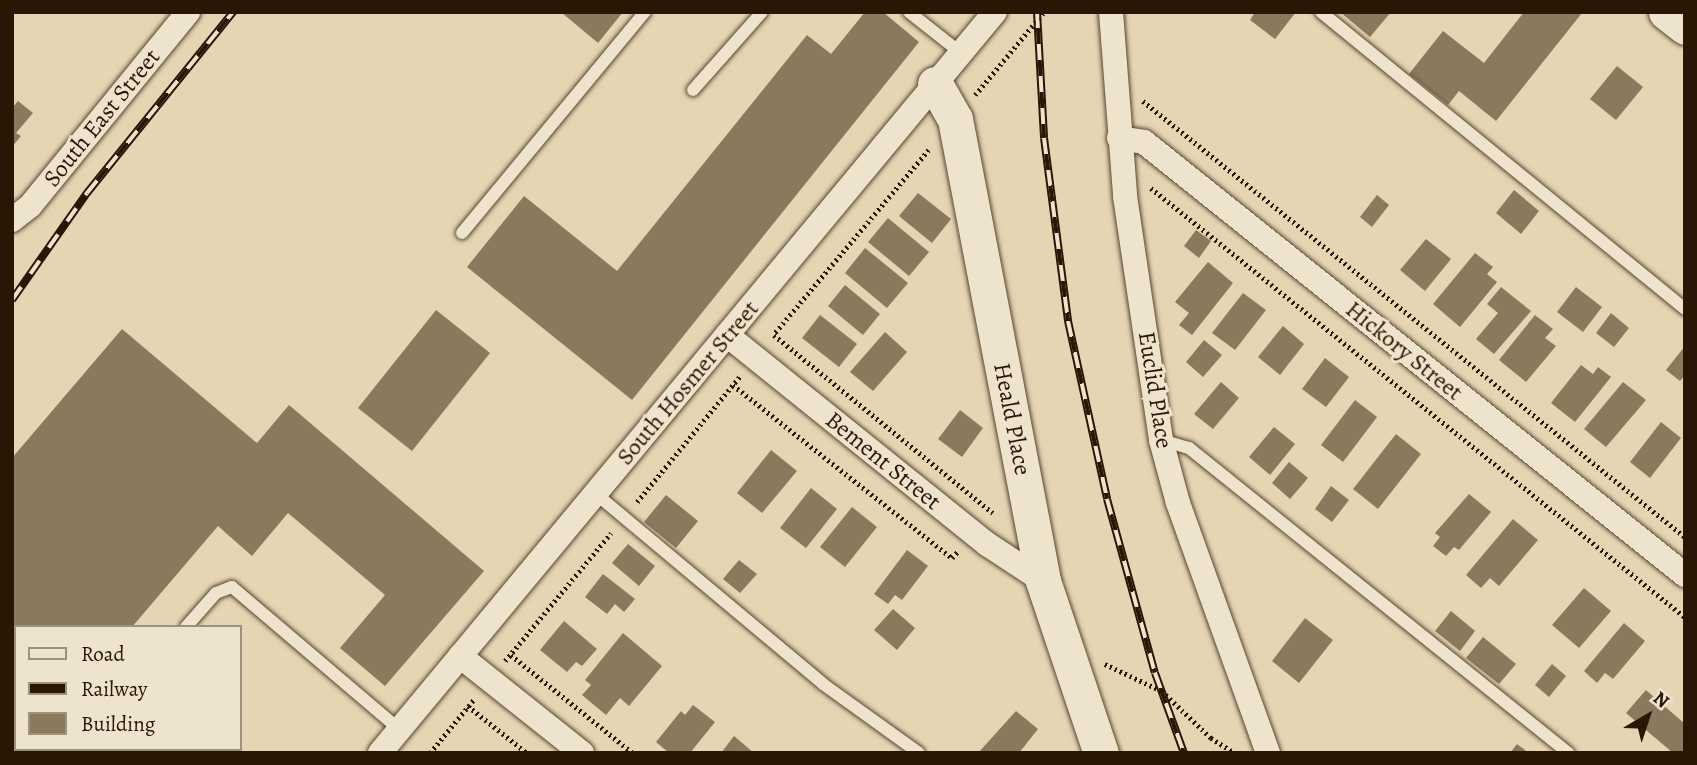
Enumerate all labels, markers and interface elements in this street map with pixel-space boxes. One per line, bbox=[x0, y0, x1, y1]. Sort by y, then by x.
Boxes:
street label: South East Street bbox=[38, 43, 166, 193]
street label: South Hosmer Street bbox=[611, 295, 765, 471]
street label: Hickory Street bbox=[1340, 295, 1468, 407]
street label: Euclid Place bbox=[1132, 329, 1178, 451]
street label: Heald Place bbox=[987, 360, 1037, 478]
street label: Bement Street bbox=[819, 406, 947, 516]
legend bbox=[14, 625, 242, 751]
text: Road bbox=[81, 640, 125, 668]
text: Railway bbox=[81, 675, 147, 703]
north arrow bbox=[1613, 681, 1683, 751]
text: N bbox=[1648, 685, 1675, 714]
text: Building bbox=[81, 710, 155, 738]

